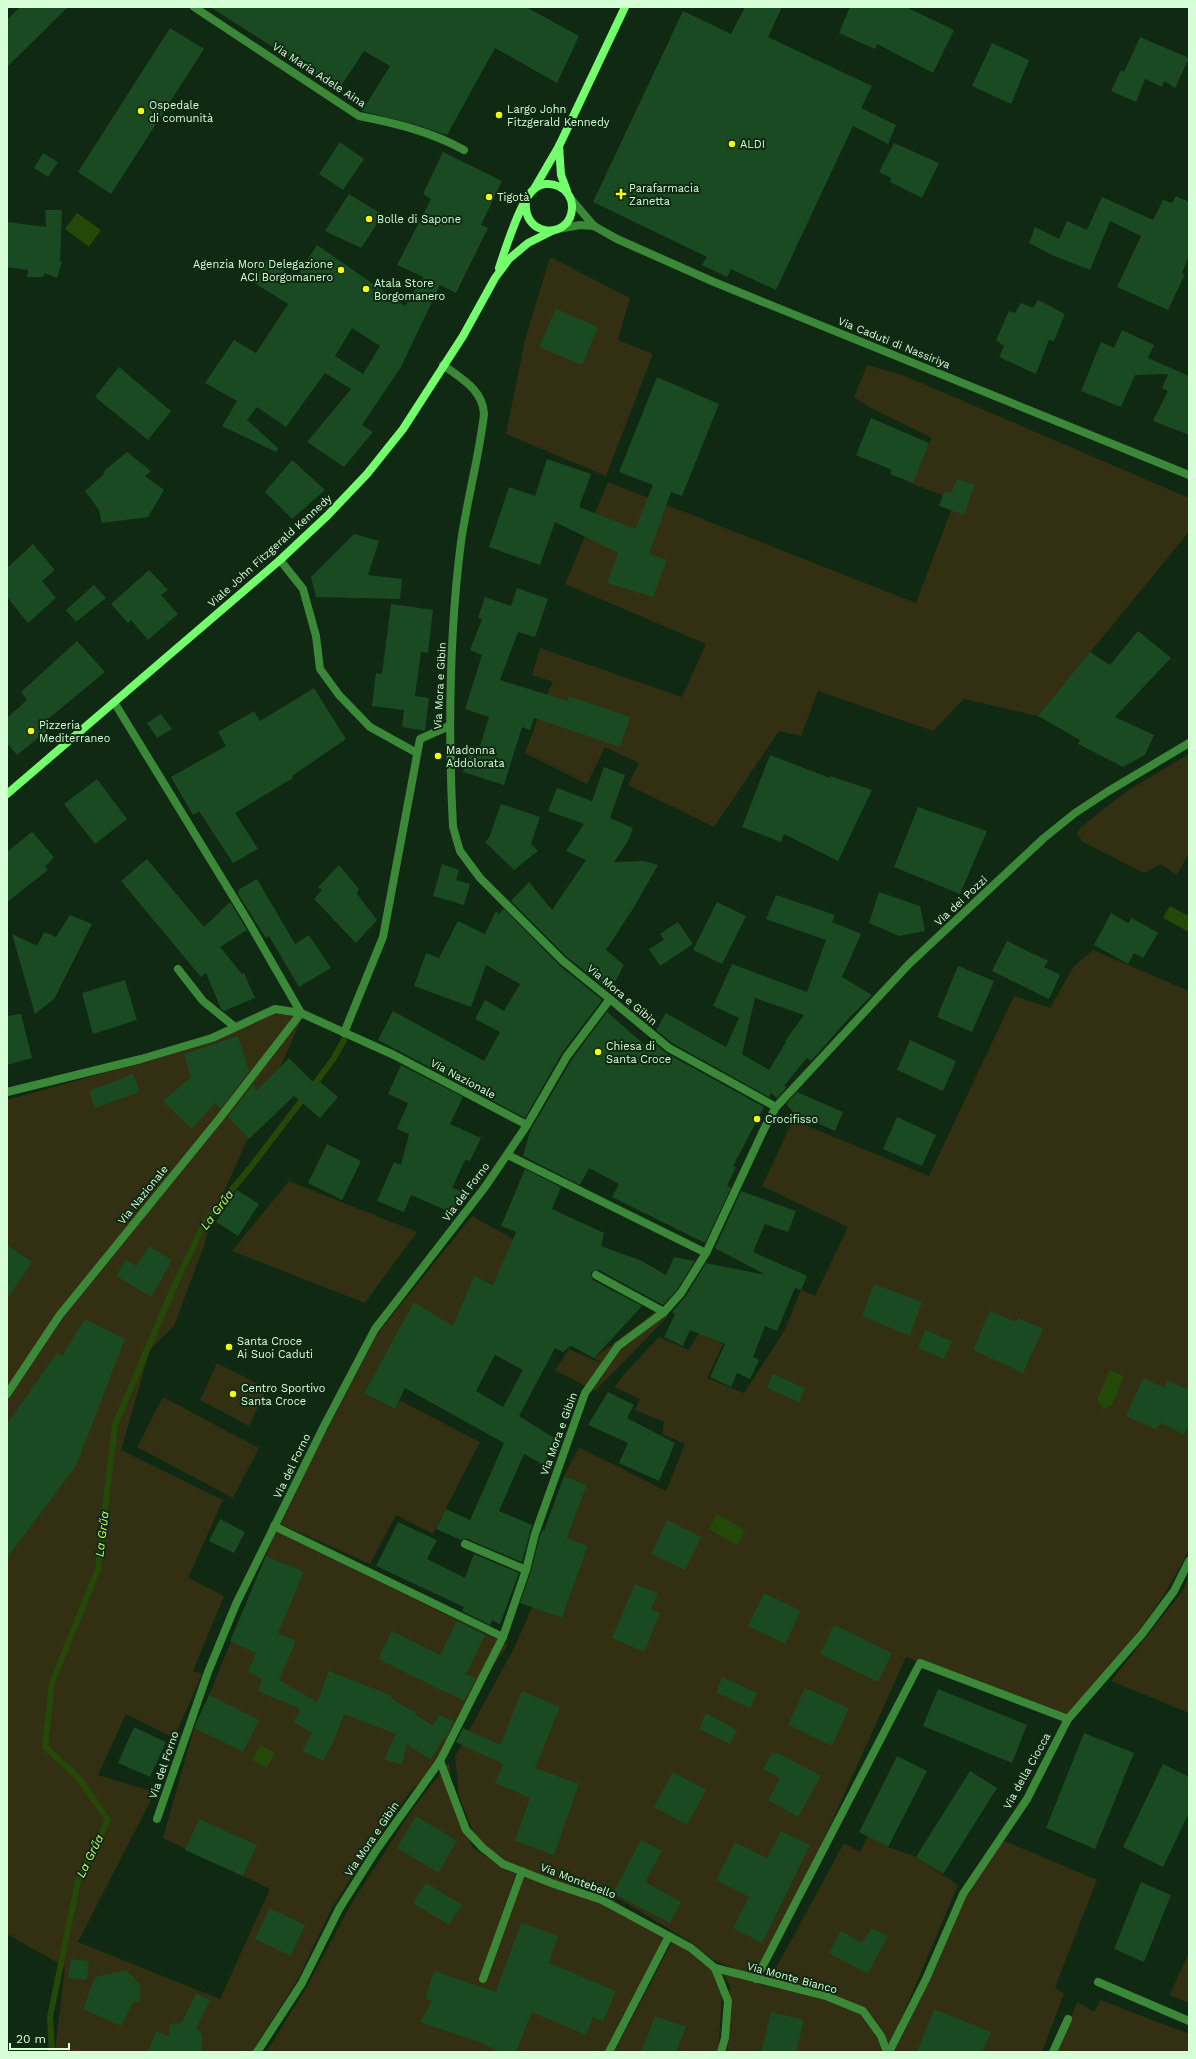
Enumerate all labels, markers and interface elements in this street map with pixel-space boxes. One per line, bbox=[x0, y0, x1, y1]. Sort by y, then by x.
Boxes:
street label: Via Maria Adele Aina bbox=[270, 40, 368, 110]
place label: Ospedale di comunità bbox=[149, 99, 213, 125]
place label: Largo John Fitzgerald Kennedy bbox=[507, 103, 610, 129]
marker: Ospedale di comunità bbox=[136, 106, 146, 116]
marker: Largo John Fitzgerald Kennedy bbox=[494, 110, 504, 120]
place label: ALDI bbox=[740, 138, 765, 151]
marker: ALDI bbox=[727, 139, 737, 149]
place label: Parafarmacia Zanetta bbox=[629, 182, 699, 208]
marker: Parafarmacia Zanetta bbox=[616, 189, 626, 199]
place label: Tigotà bbox=[497, 191, 530, 204]
marker: Tigotà bbox=[484, 192, 494, 202]
place label: Bolle di Sapone bbox=[377, 213, 461, 226]
marker: Bolle di Sapone bbox=[364, 214, 374, 224]
place label: Agenzia Moro Delegazione ACI Borgomanero bbox=[193, 258, 333, 284]
marker: Agenzia Moro Delegazione ACI Borgomanero bbox=[336, 265, 346, 275]
place label: Atala Store Borgomanero bbox=[374, 277, 445, 303]
marker: Atala Store Borgomanero bbox=[361, 284, 371, 294]
street label: Via Caduti di Nassiriya bbox=[836, 314, 952, 372]
street label: Viale John Fitzgerald Kennedy bbox=[205, 492, 335, 610]
street label: Via Mora e Gibin bbox=[431, 642, 449, 730]
place label: Pizzeria Mediterraneo bbox=[39, 719, 110, 745]
marker: Pizzeria Mediterraneo bbox=[26, 726, 36, 736]
place label: Madonna Addolorata bbox=[446, 744, 505, 770]
marker: Madonna Addolorata bbox=[433, 751, 443, 761]
street label: Via dei Pozzi bbox=[932, 873, 990, 929]
street label: Via Mora e Gibin bbox=[584, 962, 660, 1028]
place label: Chiesa di Santa Croce bbox=[606, 1040, 671, 1066]
marker: Chiesa di Santa Croce bbox=[593, 1047, 603, 1057]
street label: Via Nazionale bbox=[428, 1056, 498, 1102]
place label: Crocifisso bbox=[765, 1113, 818, 1126]
marker: Crocifisso bbox=[752, 1114, 762, 1124]
street label: Via del Forno bbox=[440, 1160, 492, 1224]
street label: Via Nazionale bbox=[115, 1163, 171, 1227]
water label: La Grűa bbox=[198, 1187, 237, 1233]
place label: Santa Croce Ai Suoi Caduti bbox=[237, 1335, 313, 1361]
marker: Santa Croce Ai Suoi Caduti bbox=[224, 1342, 234, 1352]
place label: Centro Sportivo Santa Croce bbox=[241, 1382, 325, 1408]
marker: Centro Sportivo Santa Croce bbox=[228, 1389, 238, 1399]
street label: Via Mora e Gibin bbox=[538, 1391, 580, 1477]
street label: Via del Forno bbox=[271, 1432, 313, 1500]
water label: La Grűa bbox=[92, 1510, 112, 1558]
street label: Via del Forno bbox=[146, 1730, 182, 1800]
street label: Via della Ciocca bbox=[1001, 1731, 1053, 1811]
street label: Via Mora e Gibin bbox=[342, 1799, 402, 1879]
water label: La Grűa bbox=[74, 1832, 107, 1880]
street label: Via Montebello bbox=[538, 1861, 618, 1901]
street label: Via Monte Bianco bbox=[745, 1960, 839, 1996]
scale bar bbox=[10, 2025, 69, 2051]
text: 20 m bbox=[16, 2032, 46, 2046]

